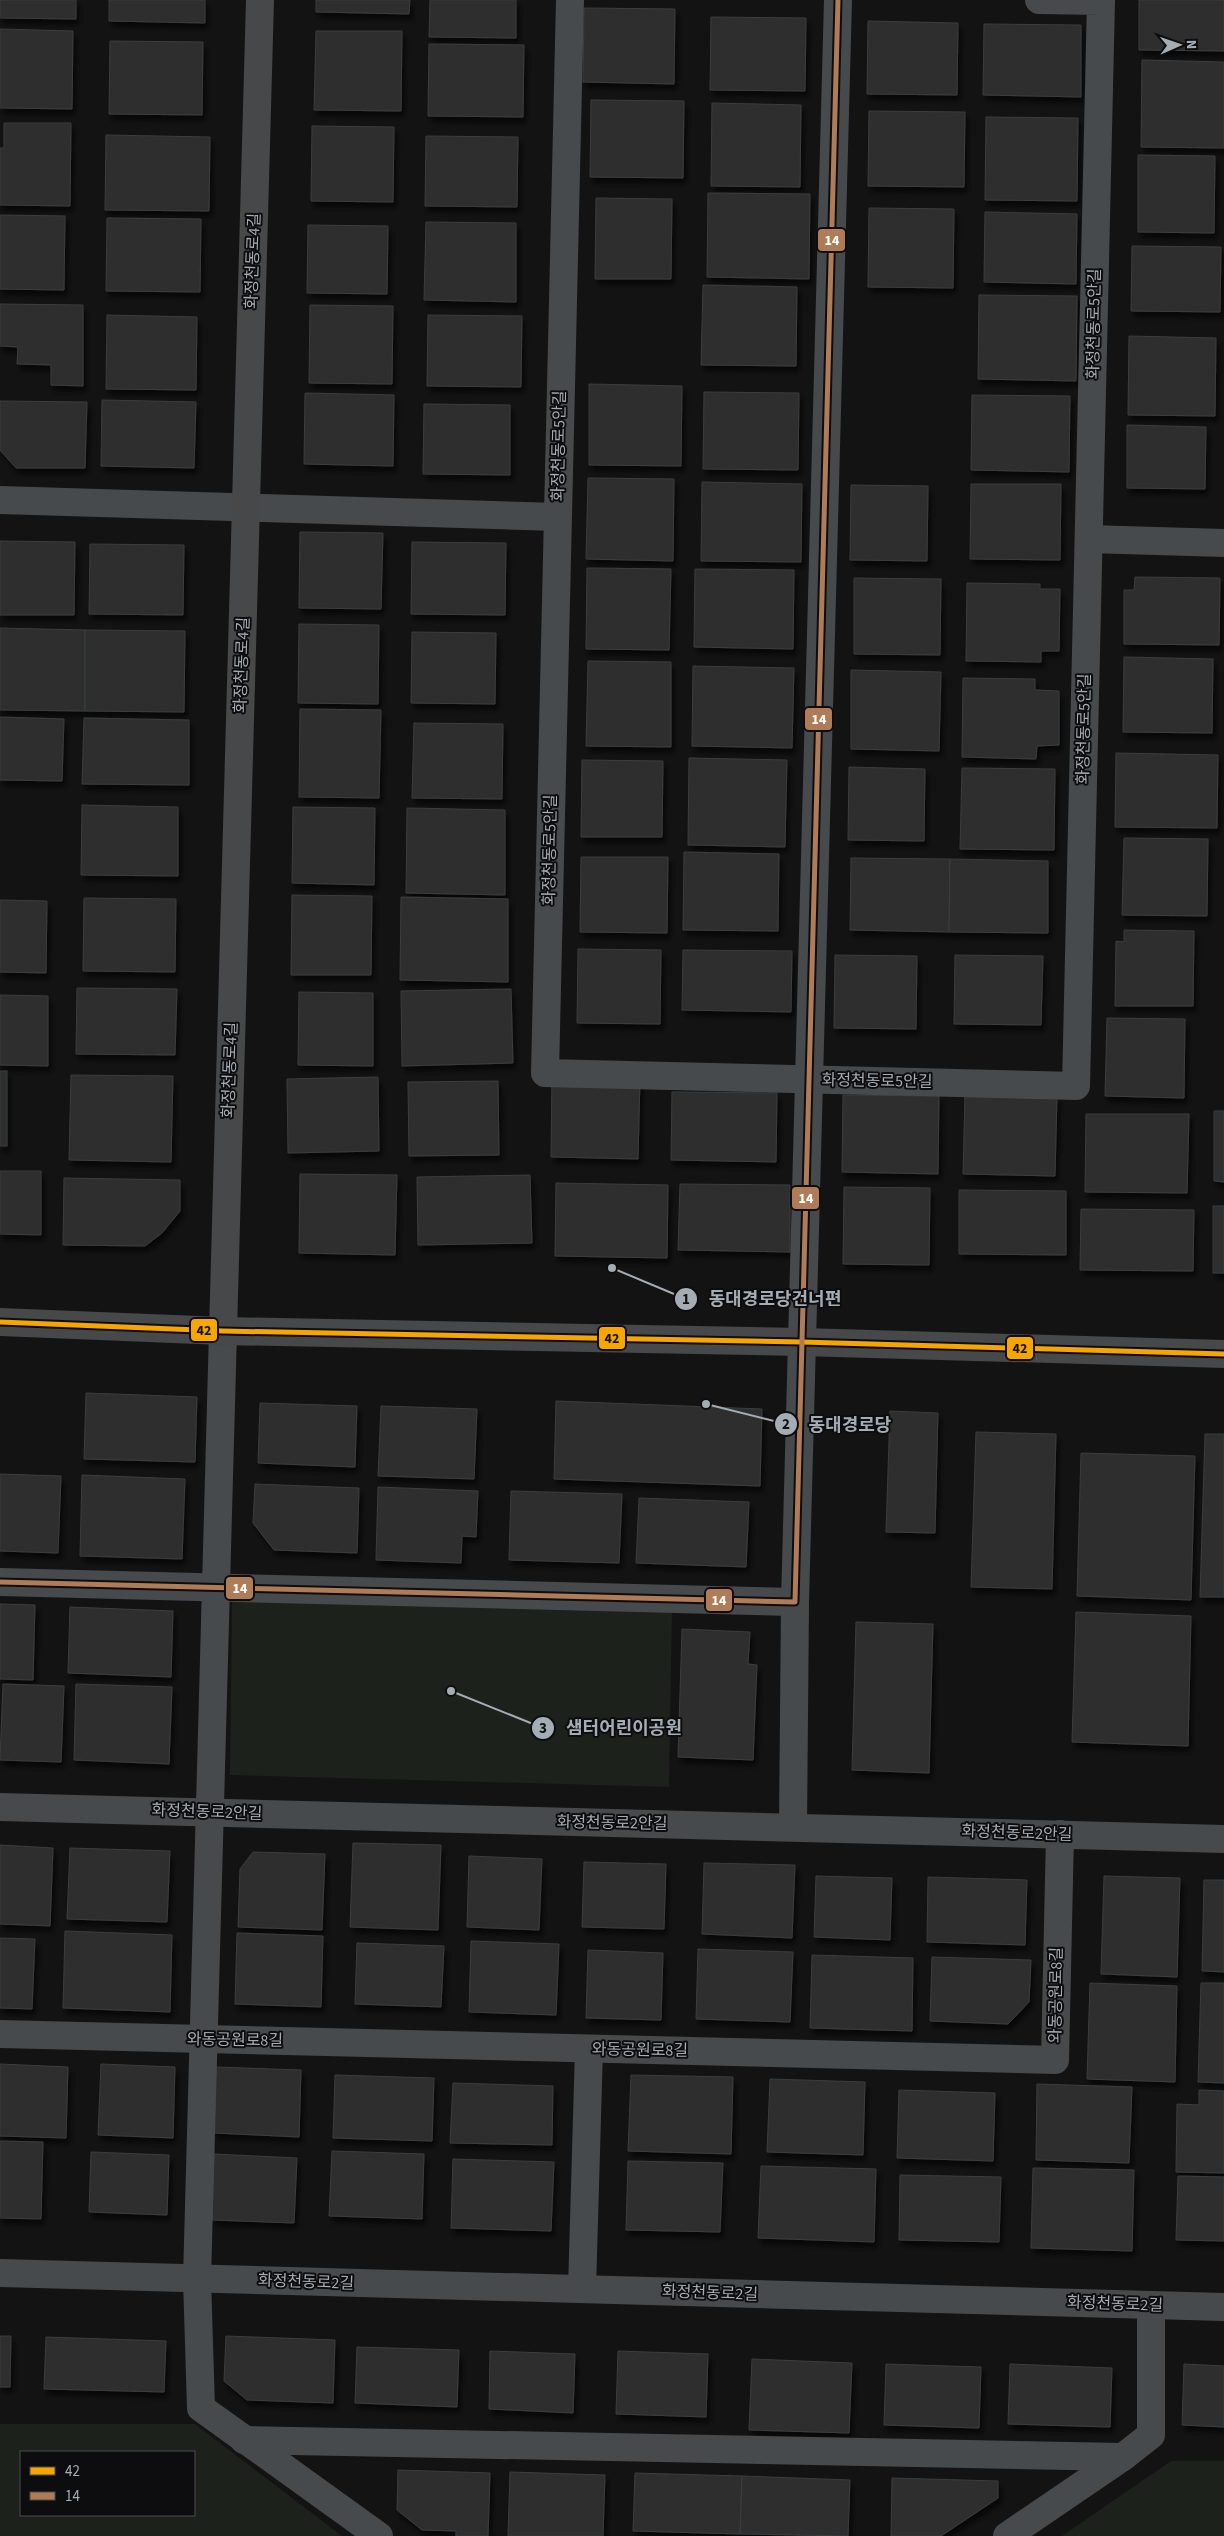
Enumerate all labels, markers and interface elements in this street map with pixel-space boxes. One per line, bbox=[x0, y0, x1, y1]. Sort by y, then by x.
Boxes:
north arrow bbox=[1154, 20, 1204, 70]
text: N bbox=[1181, 40, 1201, 50]
street label: 화정천동로4길 bbox=[240, 213, 266, 309]
line badge: 14 bbox=[817, 228, 846, 252]
text: 14 bbox=[825, 231, 840, 251]
street label: 화정천동로5안길 bbox=[1082, 268, 1106, 380]
street label: 화정천동로5안길 bbox=[547, 390, 571, 502]
street label: 화정천동로4길 bbox=[229, 617, 255, 713]
street label: 화정천동로5안길 bbox=[1072, 673, 1096, 785]
line badge: 14 bbox=[804, 707, 833, 731]
text: 14 bbox=[812, 710, 827, 730]
street label: 화정천동로5안길 bbox=[538, 794, 562, 906]
street label: 화정천동로4길 bbox=[217, 1022, 243, 1118]
street label: 화정천동로5안길 bbox=[821, 1069, 933, 1093]
line badge: 14 bbox=[791, 1186, 820, 1210]
text: 14 bbox=[799, 1189, 814, 1209]
callout: 동대경로당건너편 bbox=[674, 1283, 851, 1316]
text: 동대경로당건너편 bbox=[709, 1287, 841, 1312]
text: 1 bbox=[682, 1289, 690, 1310]
line badge: 42 bbox=[190, 1318, 218, 1342]
text: 42 bbox=[197, 1321, 211, 1341]
line badge: 42 bbox=[598, 1326, 626, 1350]
text: 42 bbox=[605, 1329, 619, 1349]
line badge: 42 bbox=[1006, 1336, 1034, 1360]
text: 42 bbox=[1013, 1339, 1027, 1359]
callout: 동대경로당 bbox=[774, 1408, 902, 1441]
text: 동대경로당 bbox=[809, 1413, 891, 1438]
text: 2 bbox=[782, 1414, 790, 1435]
line badge: 14 bbox=[225, 1576, 254, 1600]
text: 14 bbox=[233, 1579, 248, 1599]
line badge: 14 bbox=[705, 1588, 733, 1612]
text: 14 bbox=[712, 1591, 727, 1611]
callout: 샘터어린이공원 bbox=[531, 1712, 692, 1745]
text: 샘터어린이공원 bbox=[566, 1716, 682, 1741]
text: 3 bbox=[539, 1718, 547, 1739]
street label: 화정천동로2안길 bbox=[151, 1799, 263, 1825]
street label: 화정천동로2안길 bbox=[556, 1811, 668, 1835]
street label: 화정천동로2안길 bbox=[961, 1820, 1073, 1846]
street label: 와동공원로8길 bbox=[1044, 1947, 1068, 2043]
street label: 와동공원로8길 bbox=[187, 2028, 283, 2052]
street label: 와동공원로8길 bbox=[592, 2038, 688, 2062]
street label: 화정천동로2길 bbox=[258, 2269, 354, 2295]
street label: 화정천동로2길 bbox=[662, 2280, 758, 2306]
street label: 화정천동로2길 bbox=[1067, 2291, 1163, 2317]
legend bbox=[20, 2451, 195, 2516]
text: 42 bbox=[65, 2461, 80, 2482]
text: 14 bbox=[65, 2486, 80, 2507]

